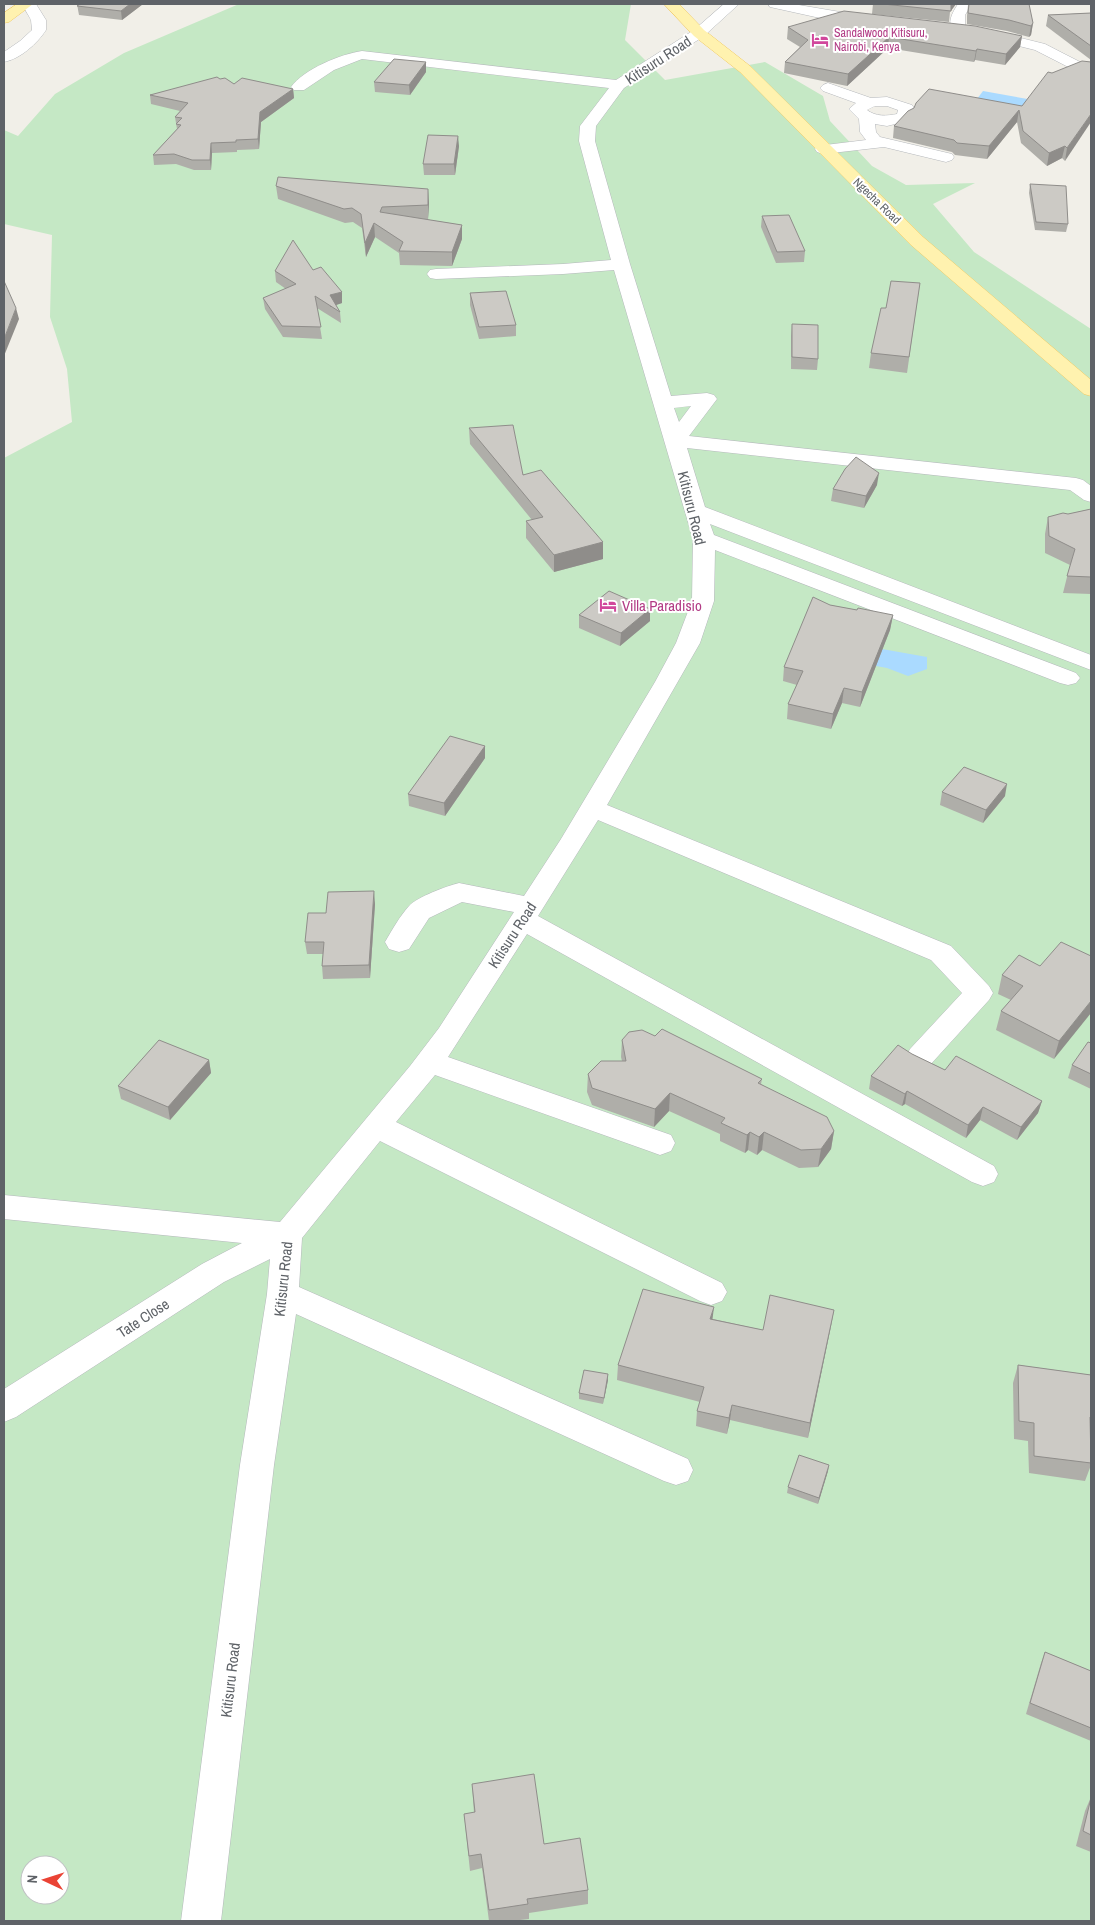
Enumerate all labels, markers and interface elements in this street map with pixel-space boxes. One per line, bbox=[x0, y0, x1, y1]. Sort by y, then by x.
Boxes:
place label: Sandalwood Kitisuru, Nairobi, Kenya bbox=[834, 25, 928, 55]
hotel icon: Sandalwood Kitisuru, Nairobi, Kenya bbox=[810, 30, 830, 50]
street label: Kitisuru Road bbox=[621, 31, 695, 89]
street label: Ngecha Road bbox=[850, 174, 904, 228]
street label: Kitisuru Road bbox=[673, 469, 711, 547]
hotel icon: Villa Paradisio bbox=[598, 595, 618, 615]
place label: Villa Paradisio bbox=[622, 595, 702, 616]
street label: Kitisuru Road bbox=[483, 898, 541, 972]
street label: Kitisuru Road bbox=[269, 1240, 297, 1318]
street label: Tate Close bbox=[113, 1293, 173, 1343]
street label: Kitisuru Road bbox=[215, 1641, 245, 1719]
north arrow bbox=[20, 1855, 70, 1905]
text: N bbox=[23, 1874, 41, 1884]

